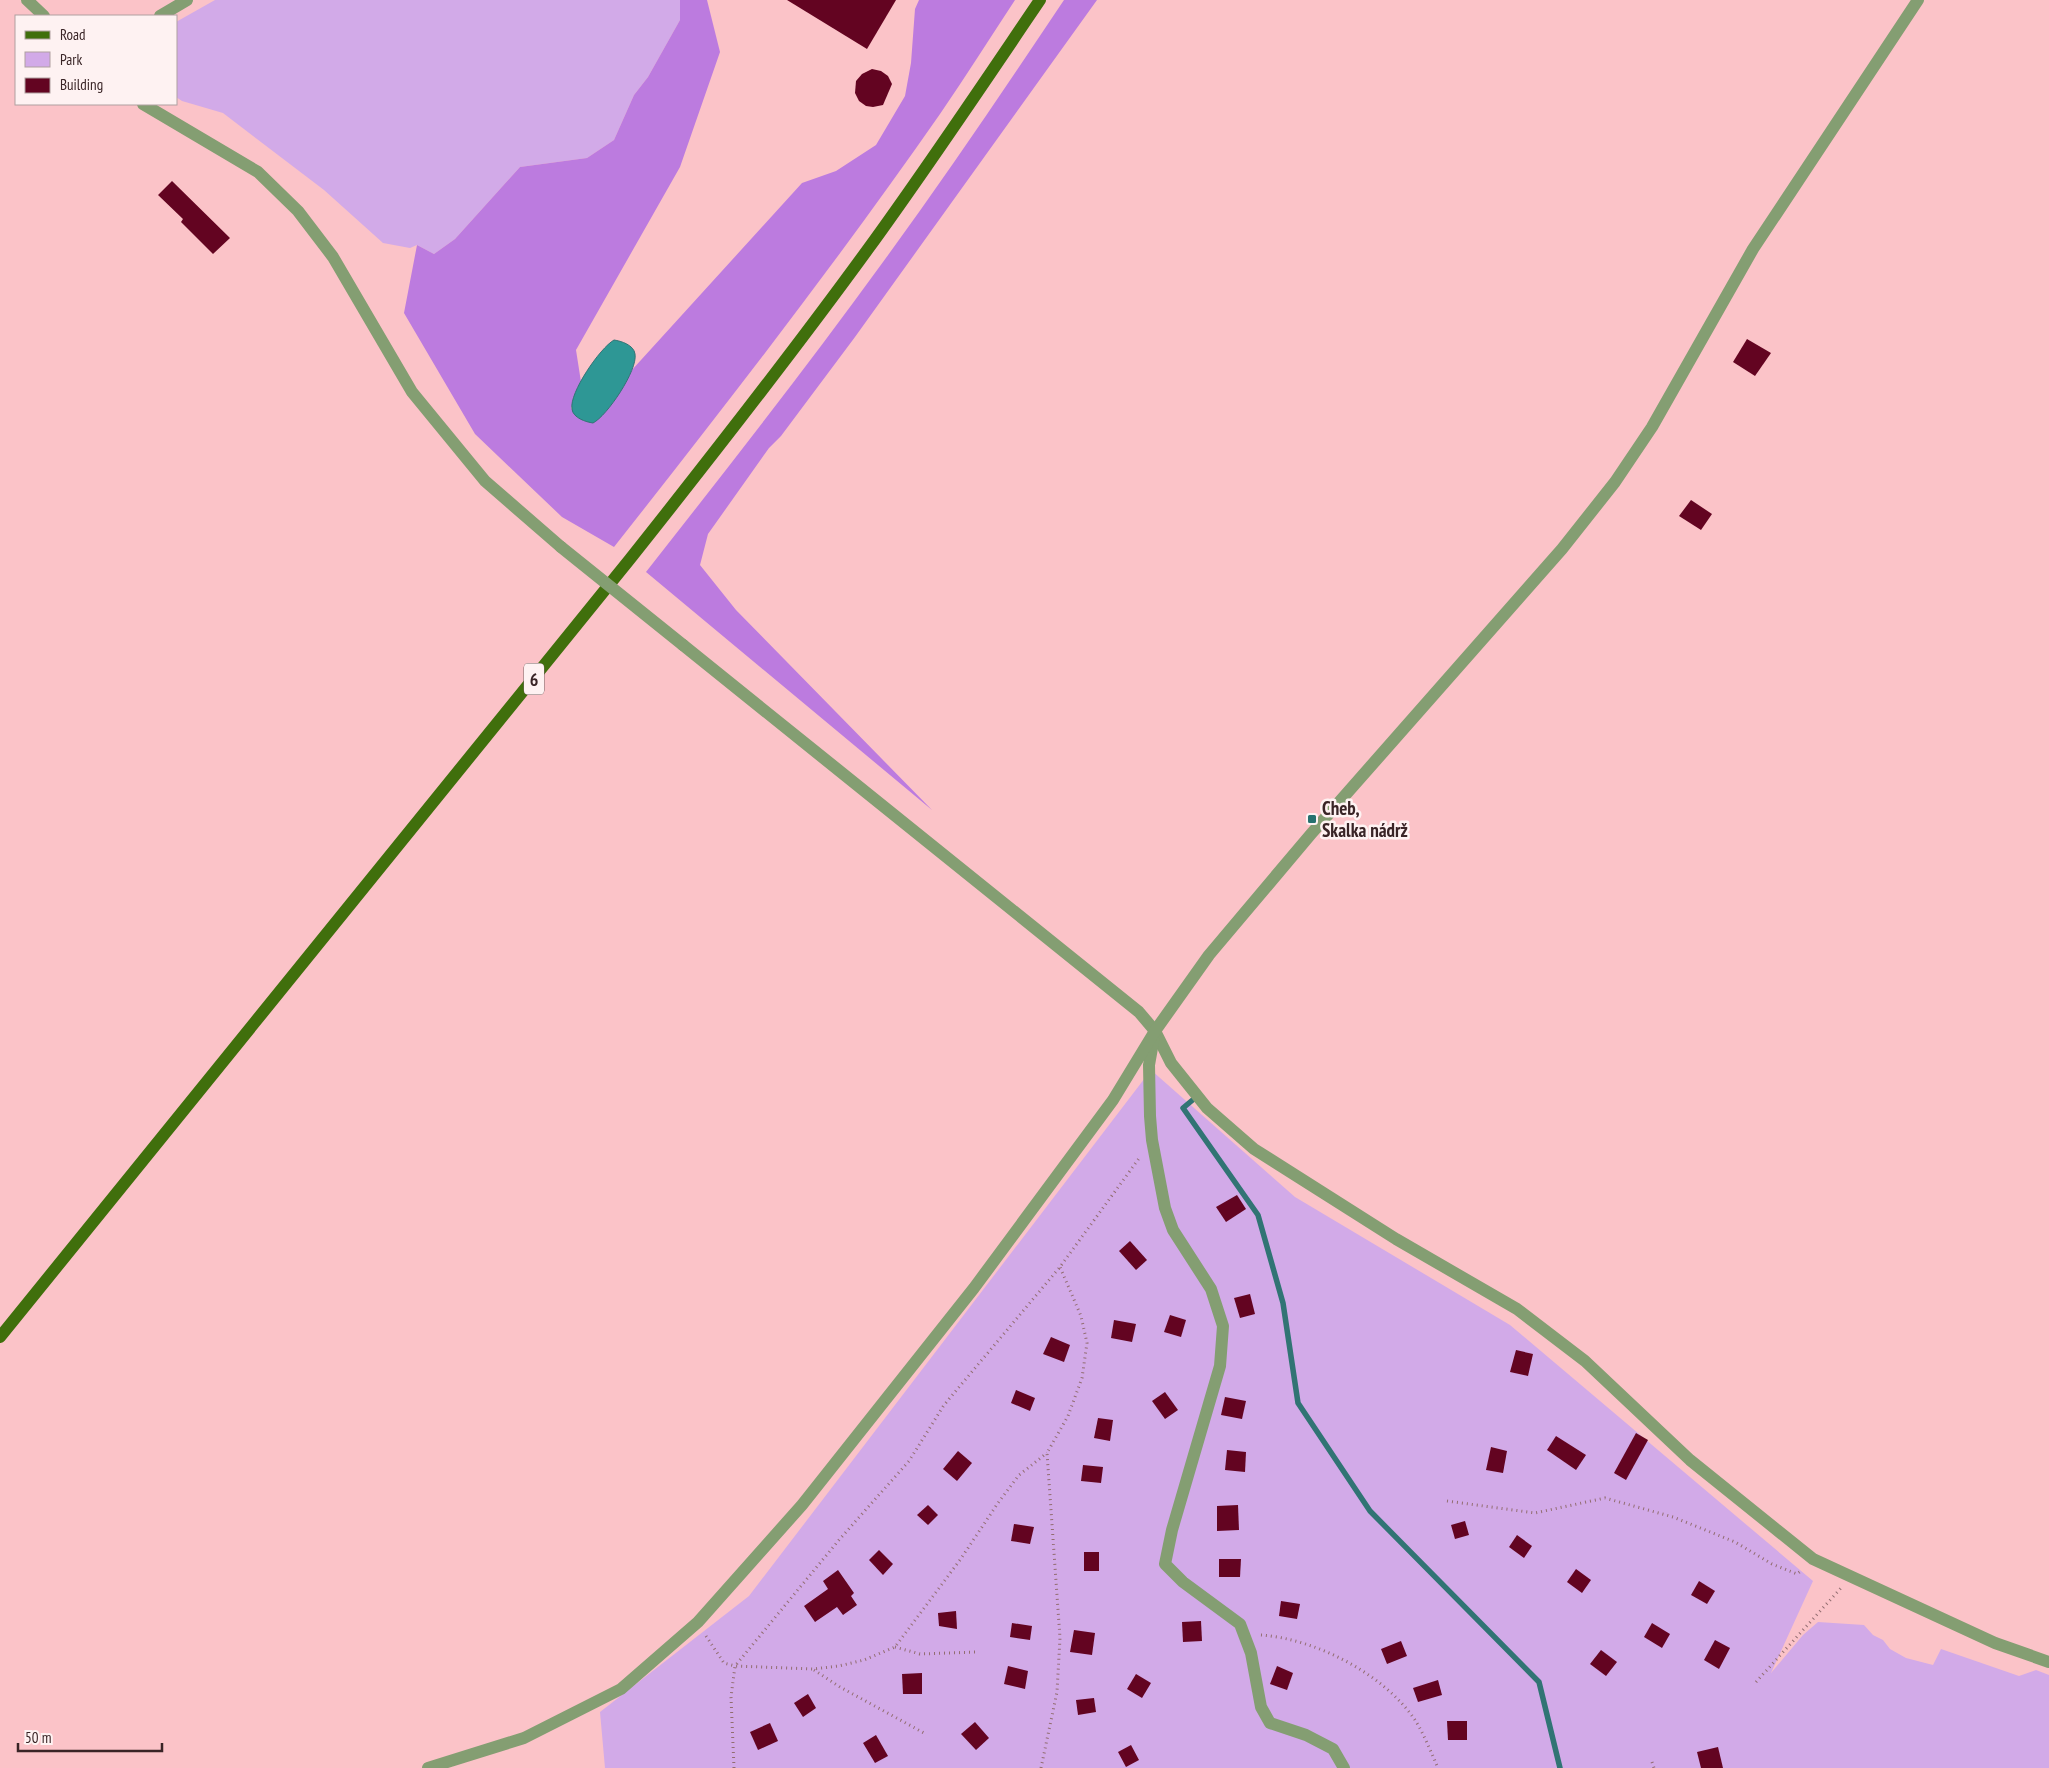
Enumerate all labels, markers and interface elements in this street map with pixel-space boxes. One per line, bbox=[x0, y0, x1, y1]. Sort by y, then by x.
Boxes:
legend bbox=[15, 15, 178, 105]
text: Road bbox=[60, 25, 86, 44]
text: Park bbox=[60, 50, 82, 69]
text: Building bbox=[60, 75, 103, 94]
road number: 6 bbox=[524, 664, 544, 694]
place label: Cheb, Skalka nádrž bbox=[1322, 796, 1408, 842]
marker: Cheb, Skalka nádrž bbox=[1306, 813, 1318, 825]
scale bar bbox=[18, 1720, 161, 1752]
text: 50 m bbox=[25, 1728, 51, 1747]

